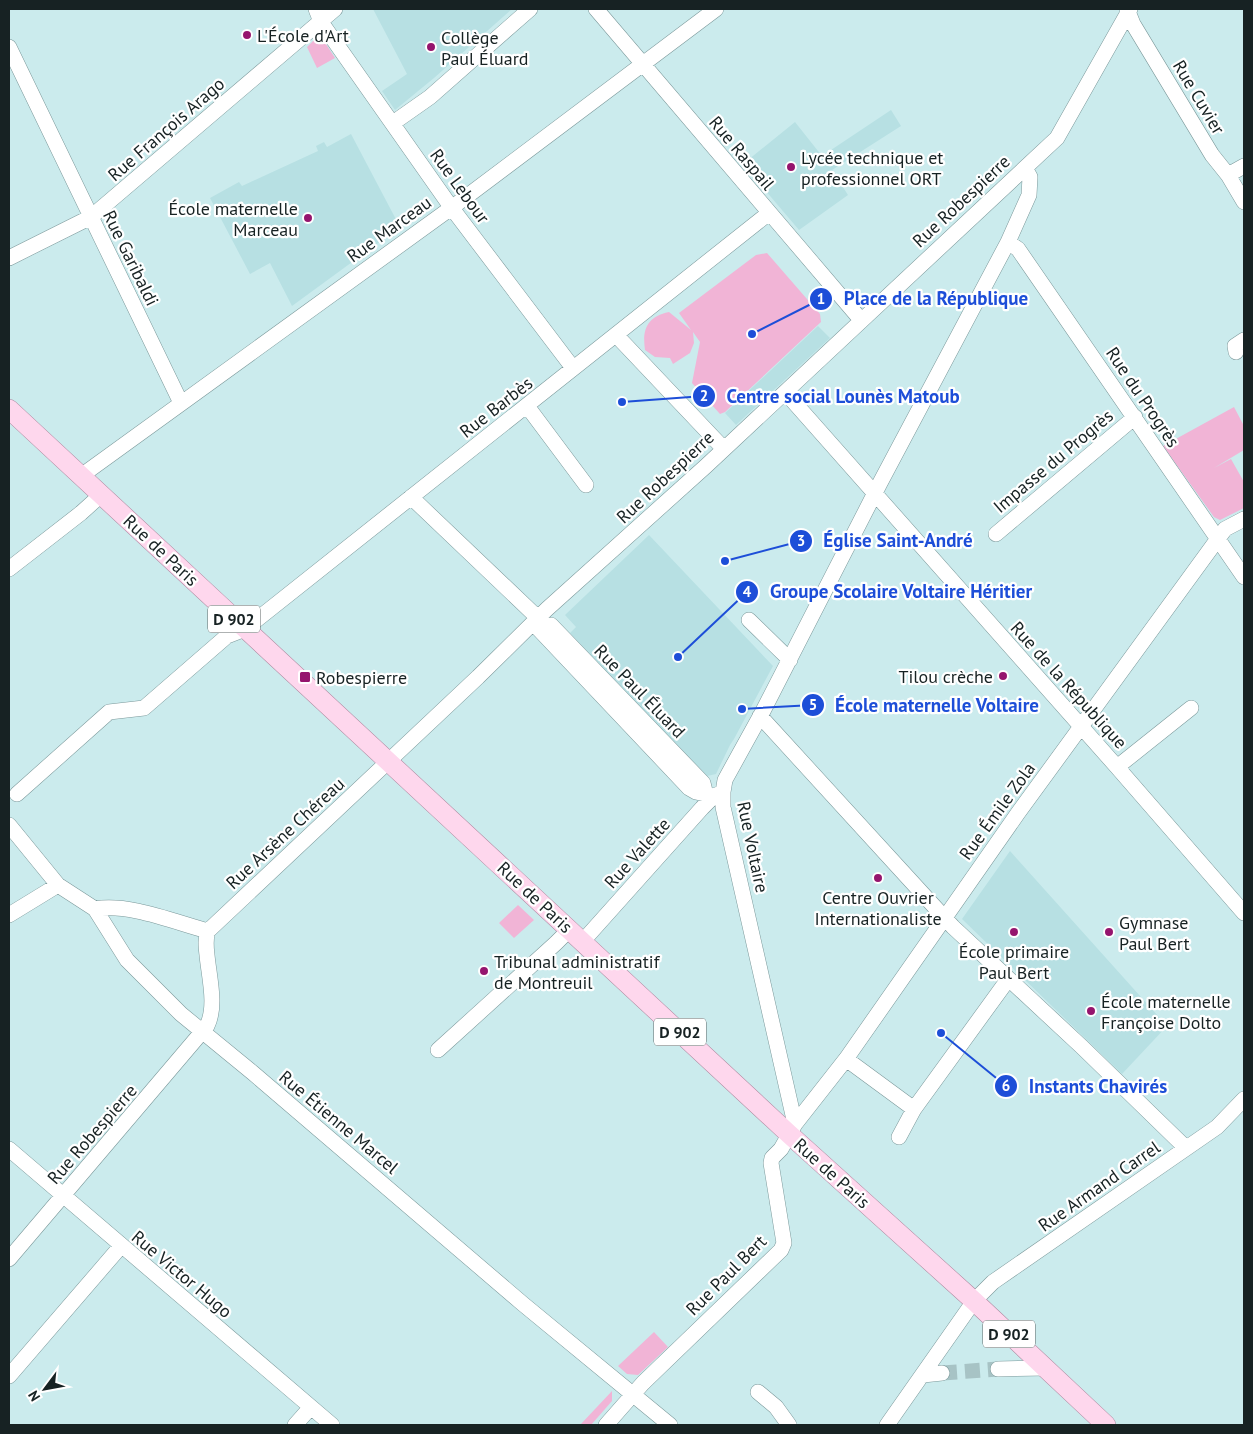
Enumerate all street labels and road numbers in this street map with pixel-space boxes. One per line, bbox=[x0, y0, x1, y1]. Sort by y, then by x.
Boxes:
street label: Rue Cuvier bbox=[1168, 56, 1230, 138]
street label: Rue François Arago bbox=[103, 72, 229, 186]
street label: Rue Raspail bbox=[704, 111, 780, 195]
street label: Rue Lebour bbox=[425, 144, 495, 228]
street label: Rue Robespierre bbox=[907, 150, 1015, 252]
street label: Rue Marceau bbox=[342, 191, 436, 267]
street label: Rue Garibaldi bbox=[98, 206, 164, 310]
street label: Rue du Progrès bbox=[1101, 342, 1185, 452]
street label: Rue Barbès bbox=[455, 371, 537, 443]
street label: Impasse du Progrès bbox=[988, 404, 1118, 518]
street label: Rue Robespierre bbox=[611, 426, 719, 528]
street label: Rue de Paris bbox=[119, 509, 203, 591]
road number: D 902 bbox=[208, 606, 260, 632]
street label: Rue de la République bbox=[1006, 617, 1132, 753]
street label: Rue Paul Éluard bbox=[589, 639, 691, 743]
street label: Rue Émile Zola bbox=[954, 758, 1040, 864]
street label: Rue Arsène Chéreau bbox=[221, 772, 349, 894]
street label: Rue Voltaire bbox=[732, 799, 774, 895]
street label: Rue Valette bbox=[599, 813, 675, 893]
street label: Rue de Paris bbox=[493, 856, 577, 938]
road number: D 902 bbox=[654, 1019, 706, 1046]
street label: Rue Étienne Marcel bbox=[275, 1065, 404, 1179]
street label: Rue Robespierre bbox=[42, 1079, 142, 1189]
street label: Rue de Paris bbox=[789, 1133, 875, 1213]
street label: Rue Armand Carrel bbox=[1034, 1135, 1165, 1237]
street label: Rue Victor Hugo bbox=[127, 1225, 237, 1323]
street label: Rue Paul Bert bbox=[681, 1230, 771, 1320]
road number: D 902 bbox=[983, 1320, 1035, 1348]

